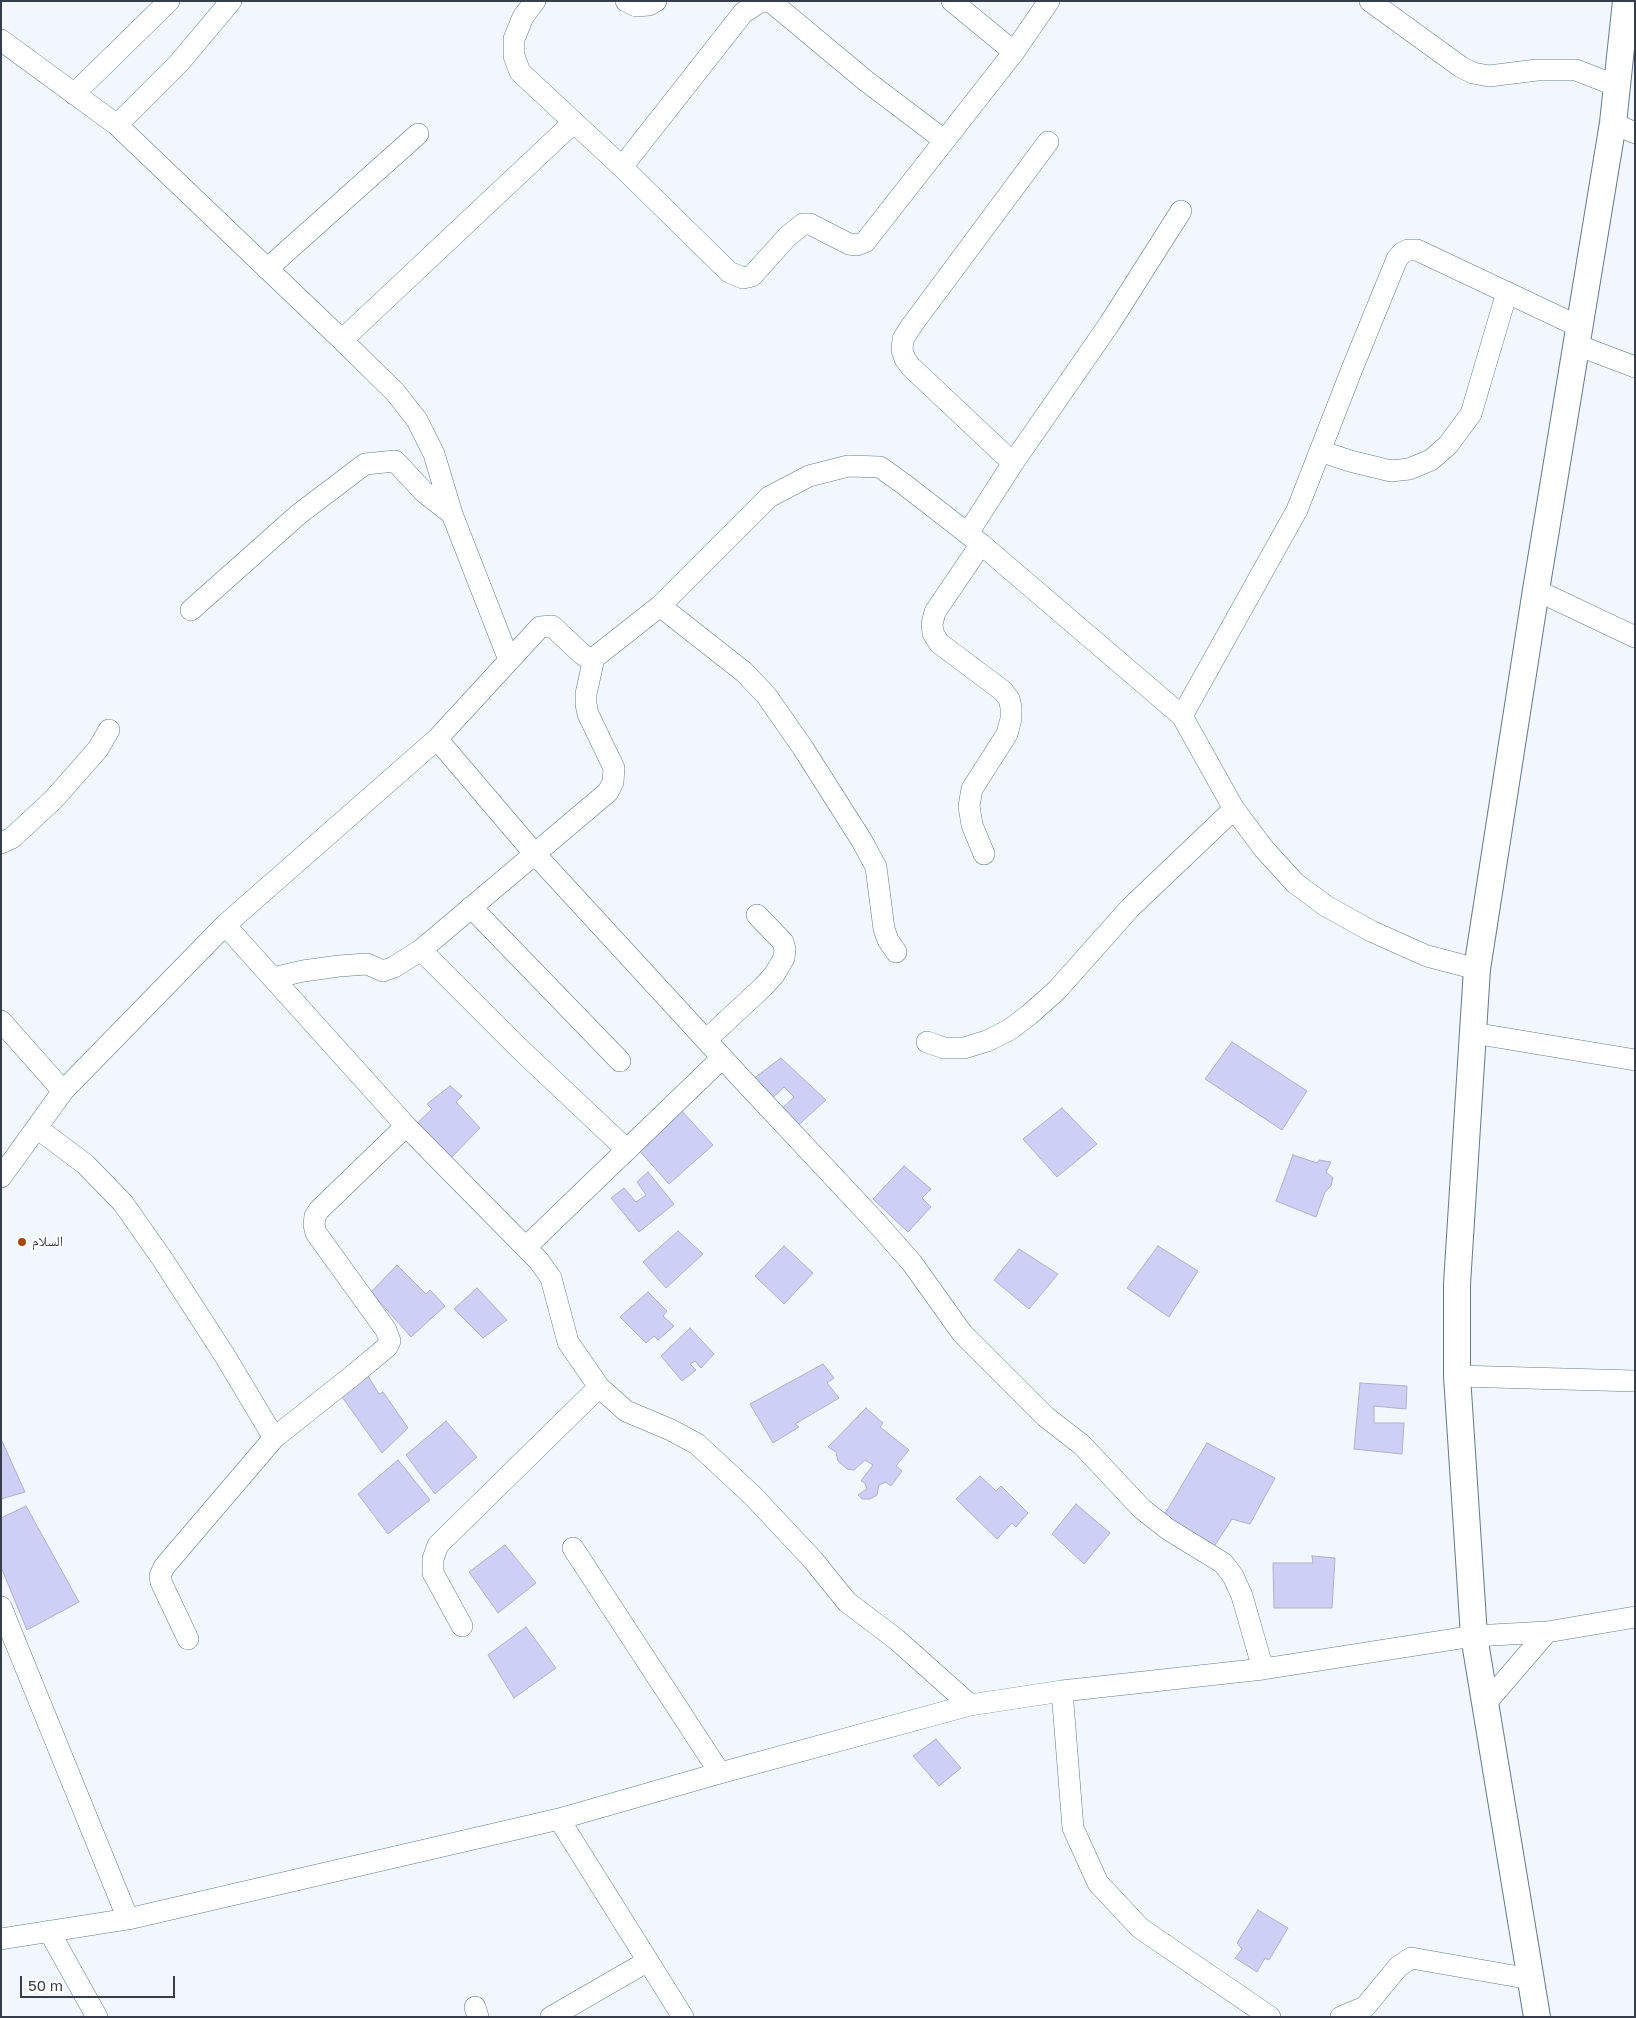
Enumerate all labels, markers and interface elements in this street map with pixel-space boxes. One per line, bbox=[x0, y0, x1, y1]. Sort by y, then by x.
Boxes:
place label: السلام bbox=[32, 1234, 63, 1250]
marker: السلام bbox=[16, 1236, 28, 1248]
scale bar bbox=[22, 1966, 178, 1998]
text: 50 m bbox=[28, 1976, 63, 1994]

